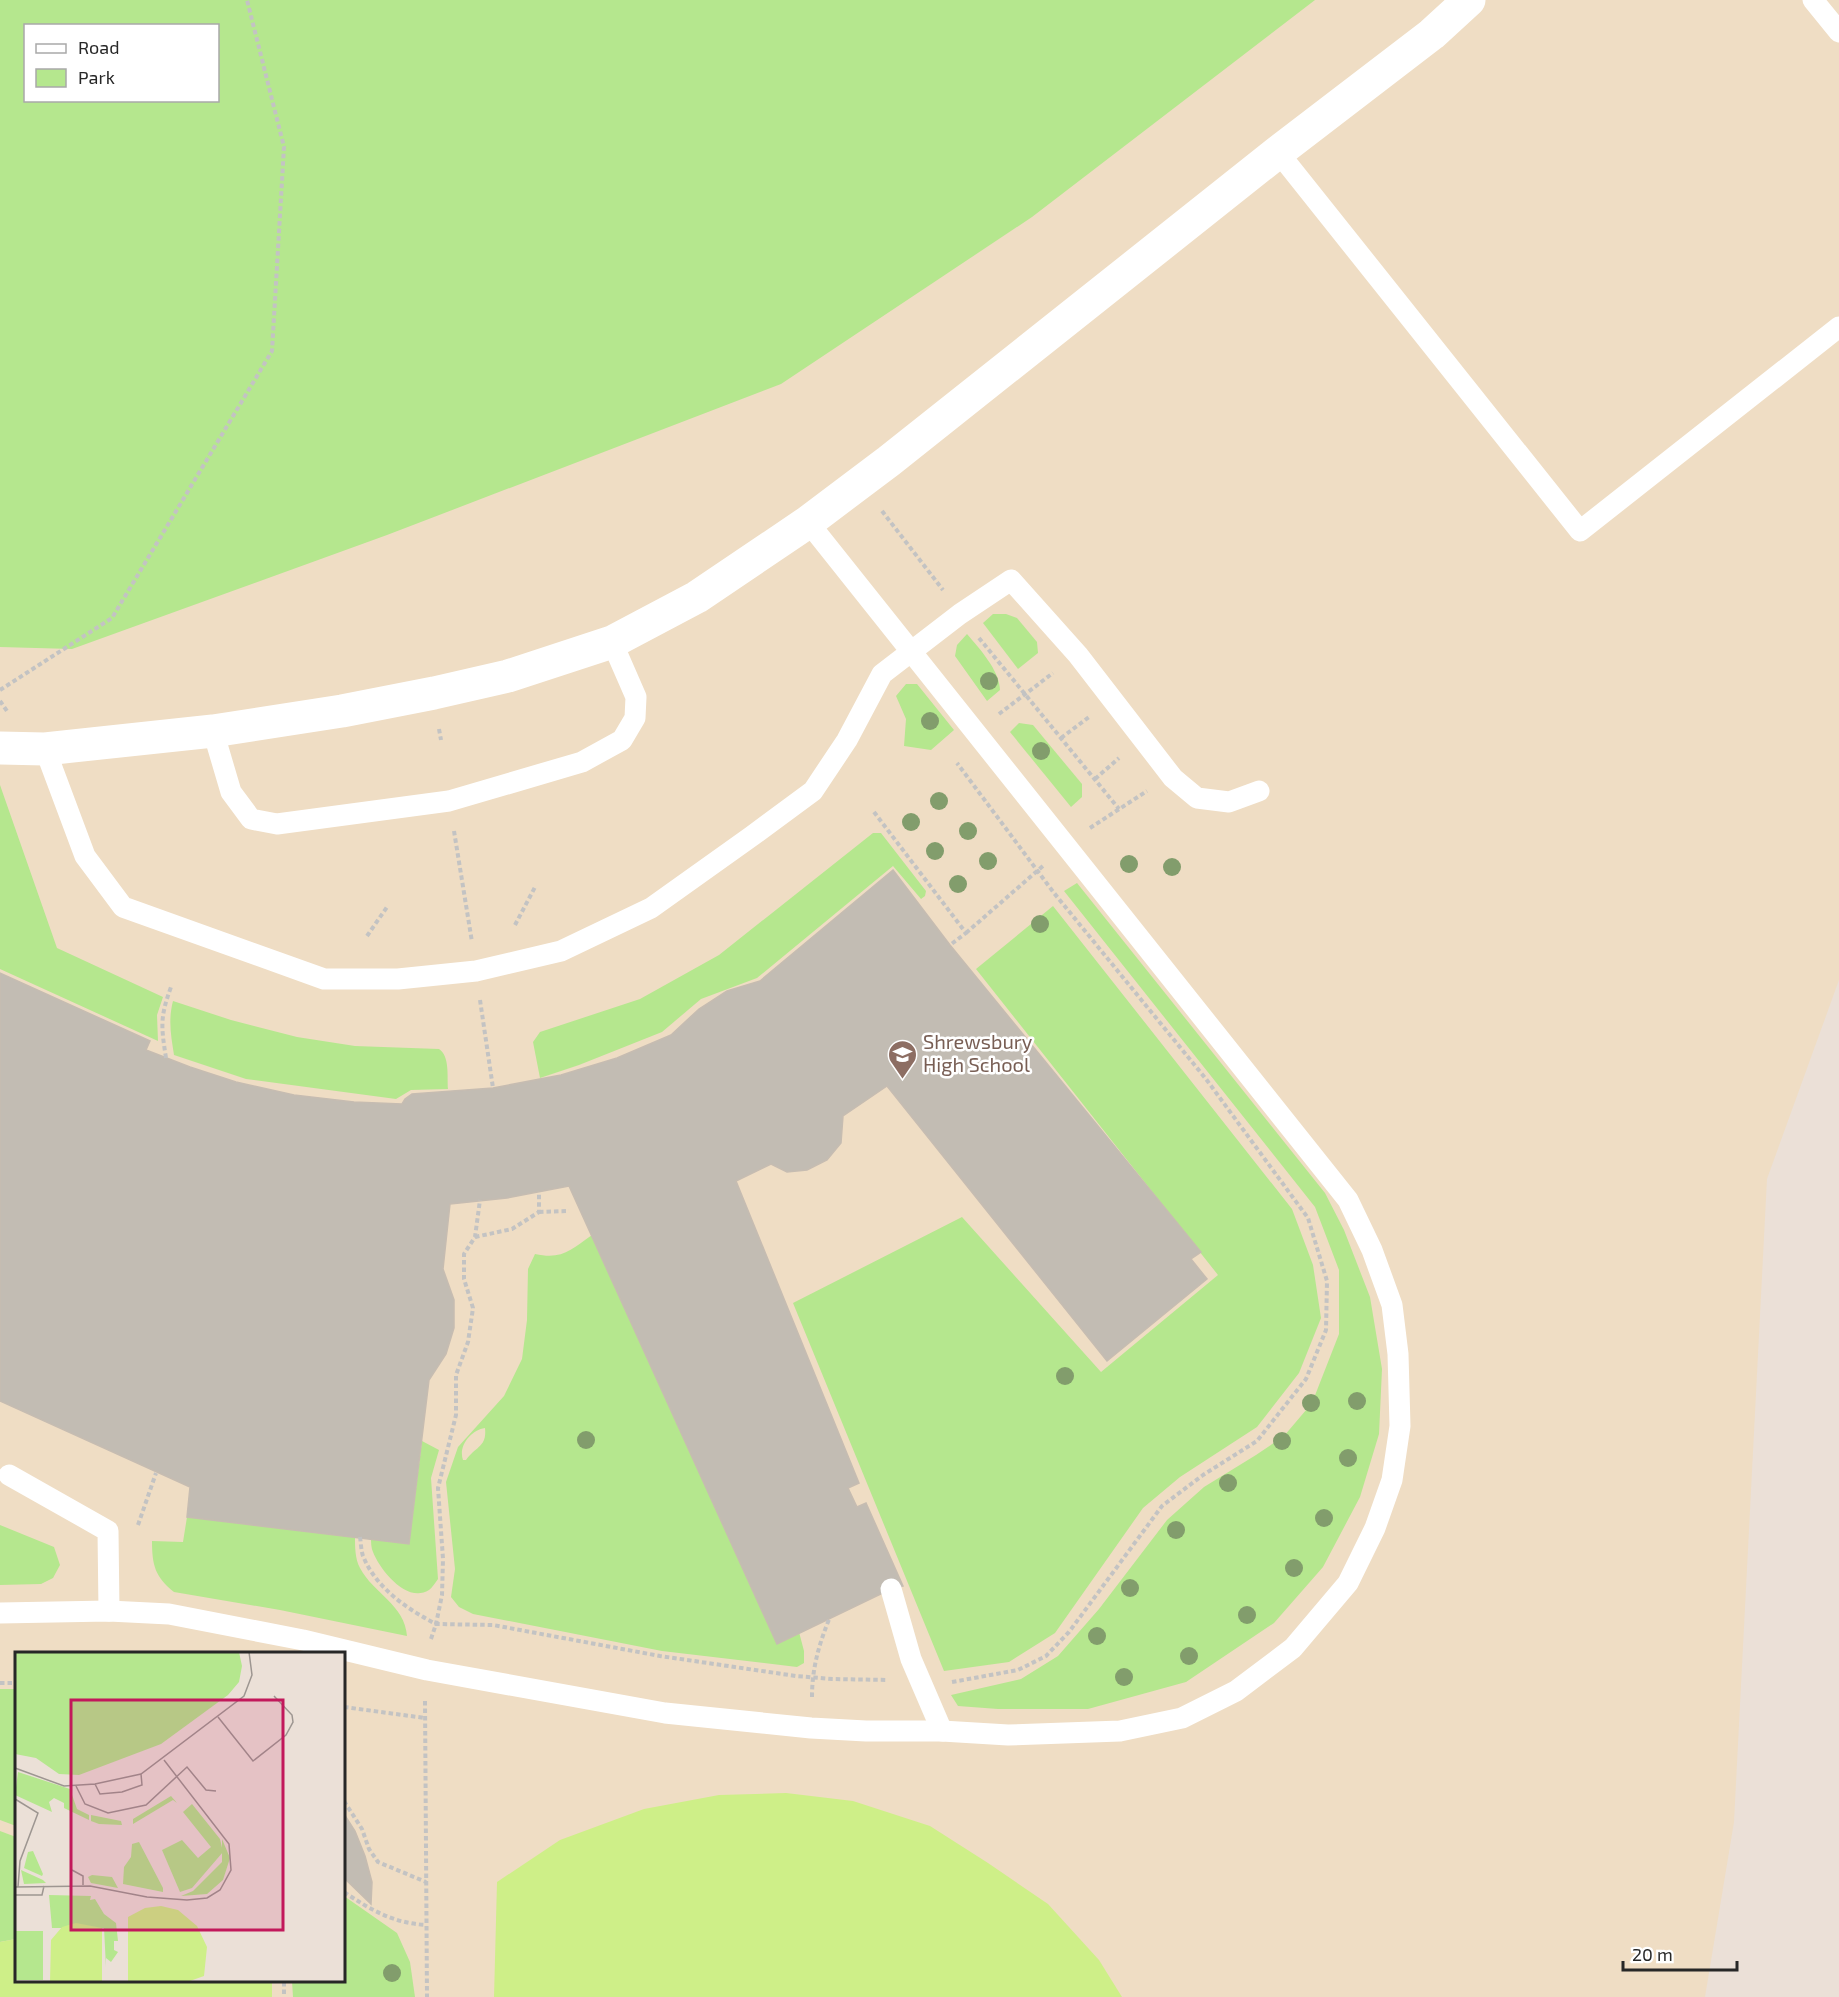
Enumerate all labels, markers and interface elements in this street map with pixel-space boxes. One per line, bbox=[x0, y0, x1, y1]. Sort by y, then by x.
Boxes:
legend bbox=[24, 24, 219, 102]
text: Road bbox=[78, 36, 119, 58]
text: Park bbox=[78, 66, 115, 88]
place label: Shrewsbury High School bbox=[923, 1029, 1033, 1076]
school or university icon: Shrewsbury High School bbox=[886, 1038, 918, 1080]
inset map bbox=[15, 1652, 345, 1982]
scale bar bbox=[1623, 1934, 1737, 1972]
text: 20 m bbox=[1632, 1943, 1673, 1965]

